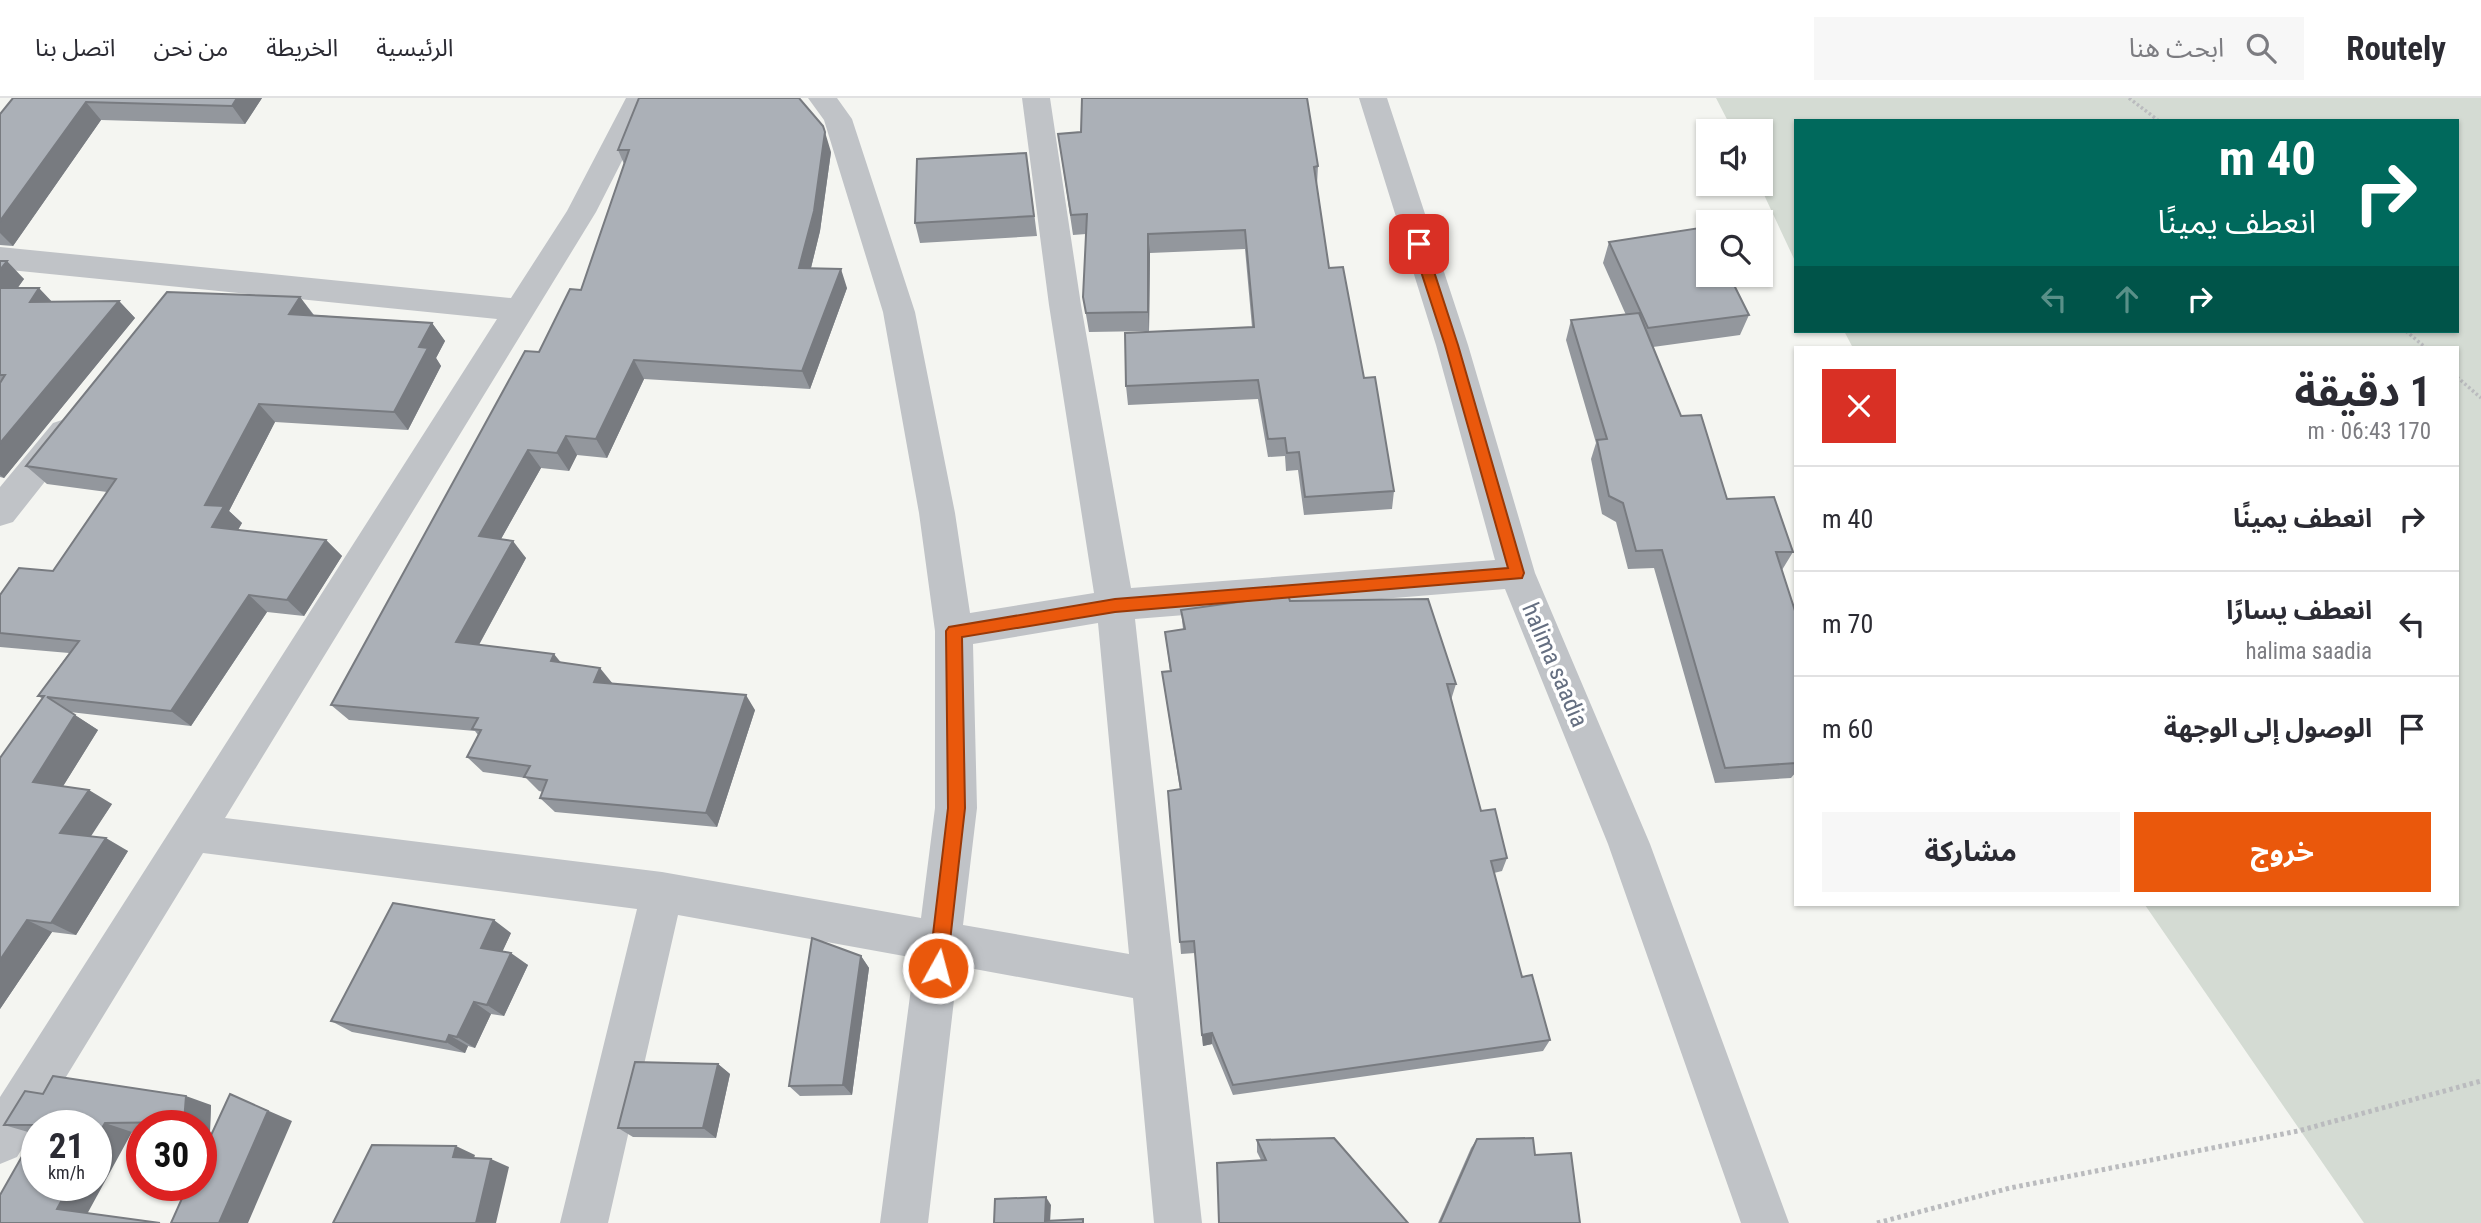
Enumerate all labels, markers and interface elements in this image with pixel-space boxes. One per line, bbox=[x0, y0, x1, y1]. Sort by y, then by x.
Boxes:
search box bbox=[1814, 17, 2304, 80]
icon: search bbox=[2242, 29, 2280, 67]
text: Routely bbox=[2346, 29, 2446, 68]
text: ابحث هنا bbox=[2129, 33, 2224, 63]
text: اتصل بنا bbox=[35, 34, 115, 62]
text: من نحن bbox=[153, 34, 228, 62]
text: الخريطة bbox=[266, 34, 338, 62]
text: الرئيسية bbox=[376, 34, 453, 62]
map controls bbox=[1696, 119, 1773, 287]
button: sound bbox=[1696, 119, 1773, 196]
text: 40 m bbox=[2219, 130, 2316, 187]
icon: right bbox=[2340, 147, 2431, 238]
text: انعطف يمينًا bbox=[2158, 203, 2316, 241]
button: search bbox=[1696, 210, 1773, 287]
pin bbox=[1389, 214, 1449, 274]
icon: arrive bbox=[1400, 225, 1438, 263]
icon: left bbox=[2035, 280, 2073, 318]
icon: ahead bbox=[2108, 280, 2146, 318]
icon: right bbox=[2181, 280, 2219, 318]
text: 1 دقيقة bbox=[2294, 367, 2431, 416]
button: close bbox=[1822, 369, 1896, 443]
text: 170 m · 06:43 bbox=[2307, 418, 2431, 445]
icon: right bbox=[2393, 500, 2431, 538]
text: انعطف يمينًا bbox=[2233, 503, 2372, 533]
text: 40 m bbox=[1822, 504, 1873, 534]
text: انعطف يسارًا bbox=[2226, 595, 2372, 625]
street label: halima saadia bbox=[1516, 599, 1594, 731]
icon: left bbox=[2393, 605, 2431, 643]
text: 70 m bbox=[1822, 609, 1873, 639]
text: halima saadia bbox=[2245, 638, 2372, 665]
icon: arrive bbox=[2393, 710, 2431, 748]
text: الوصول إلى الوجهة bbox=[2164, 713, 2372, 743]
text: 60 m bbox=[1822, 714, 1873, 744]
button: مشاركة bbox=[1822, 812, 2120, 892]
button: خروج bbox=[2134, 812, 2431, 892]
position arrow bbox=[901, 931, 975, 1005]
speed limit sign: 30 bbox=[126, 1110, 217, 1201]
text: 21 bbox=[49, 1126, 84, 1167]
text: km/h bbox=[48, 1162, 85, 1183]

